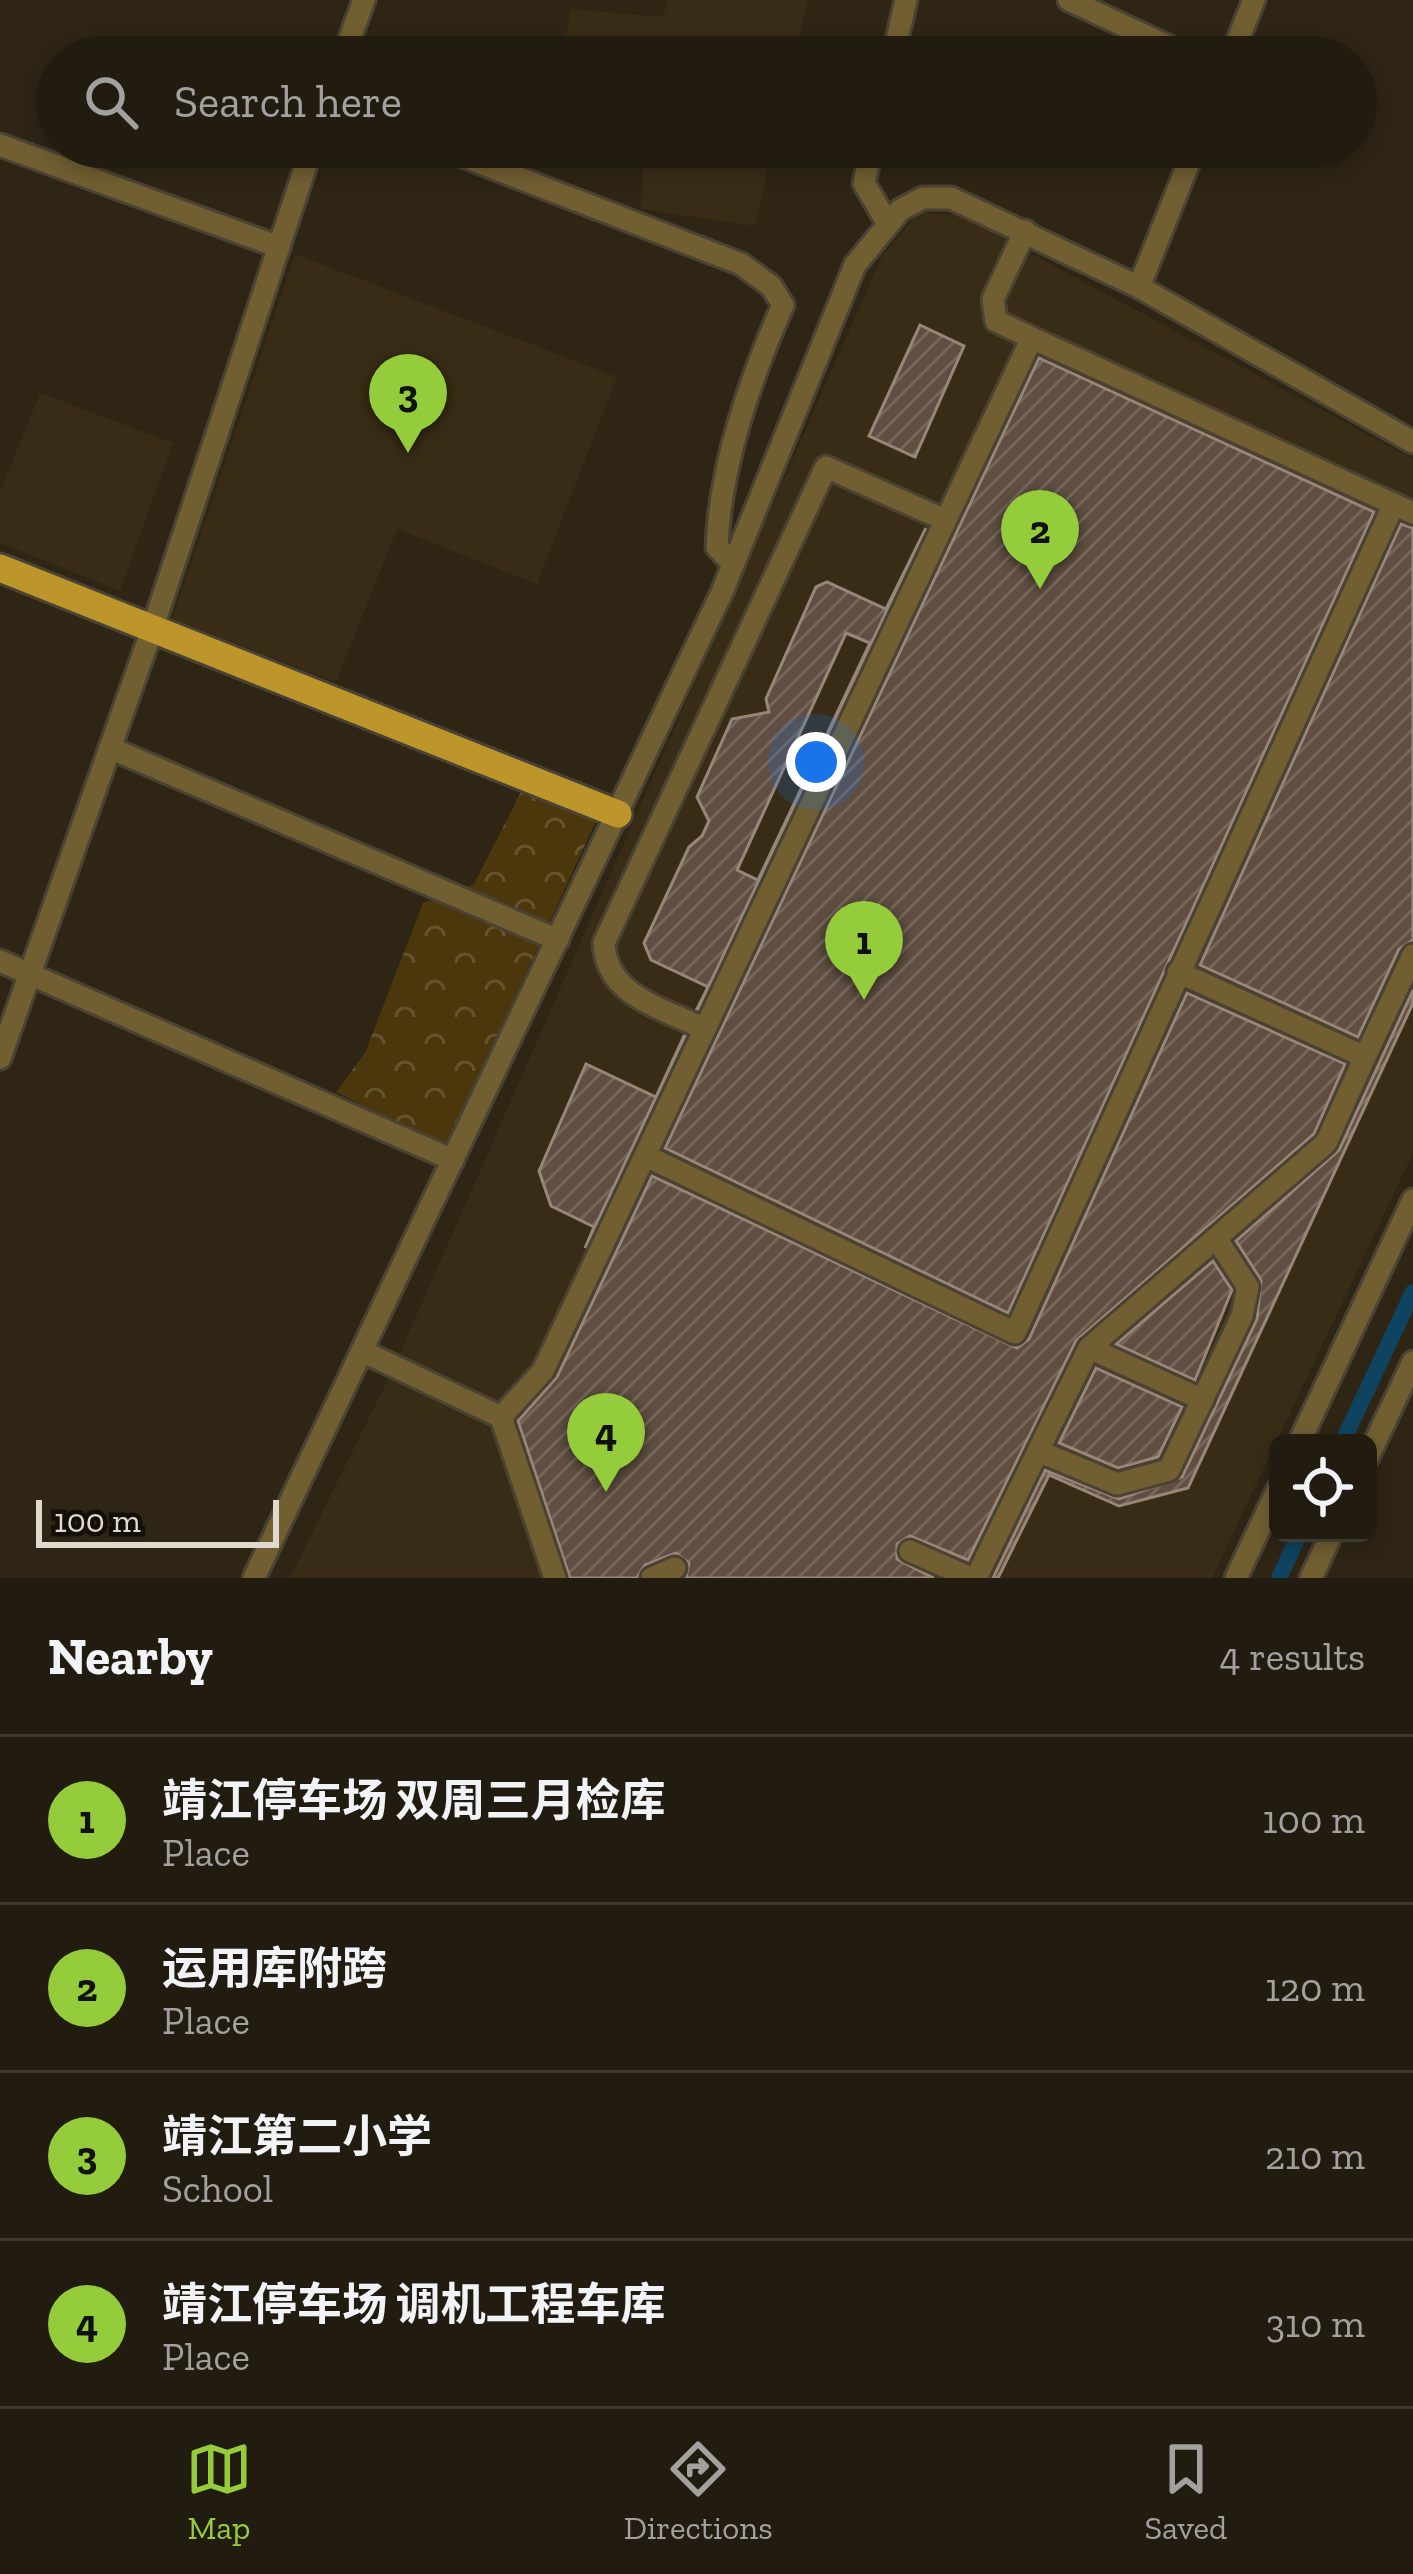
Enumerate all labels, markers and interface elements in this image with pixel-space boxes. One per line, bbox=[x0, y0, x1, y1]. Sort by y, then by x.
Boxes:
search box bbox=[36, 36, 1377, 168]
icon: search bbox=[78, 69, 144, 135]
text: Search here bbox=[174, 75, 402, 129]
pin: 3 bbox=[369, 354, 447, 453]
pin: 2 bbox=[1001, 490, 1079, 589]
your location bbox=[786, 732, 846, 792]
pin: 1 bbox=[825, 901, 903, 1000]
pin: 4 bbox=[567, 1393, 645, 1492]
map controls bbox=[1269, 1434, 1377, 1542]
button: locate bbox=[1269, 1434, 1377, 1542]
scale bar bbox=[36, 1494, 279, 1547]
text: 100 m bbox=[54, 1501, 141, 1540]
text: Nearby bbox=[48, 1626, 213, 1687]
text: 4 results bbox=[1220, 1633, 1365, 1680]
text: 靖江停车场 双周三月检库 bbox=[162, 1774, 665, 1828]
text: 1 bbox=[79, 1796, 95, 1843]
text: 100 m bbox=[1263, 1796, 1365, 1843]
text: Place bbox=[162, 1829, 250, 1876]
text: 运用库附跨 bbox=[162, 1942, 387, 1996]
text: 2 bbox=[77, 1964, 97, 2011]
text: 120 m bbox=[1265, 1964, 1365, 2011]
text: Place bbox=[162, 1997, 250, 2044]
text: 靖江第二小学 bbox=[162, 2110, 432, 2164]
text: 3 bbox=[77, 2132, 97, 2179]
text: 210 m bbox=[1265, 2132, 1365, 2179]
text: School bbox=[162, 2165, 273, 2212]
text: 靖江停车场 调机工程车库 bbox=[162, 2278, 665, 2332]
text: 4 bbox=[76, 2300, 98, 2347]
text: 310 m bbox=[1266, 2300, 1365, 2347]
text: Place bbox=[162, 2333, 250, 2380]
tab: Map bbox=[186, 2436, 252, 2547]
tab: Directions bbox=[624, 2436, 773, 2547]
tab: Saved bbox=[1144, 2436, 1227, 2547]

